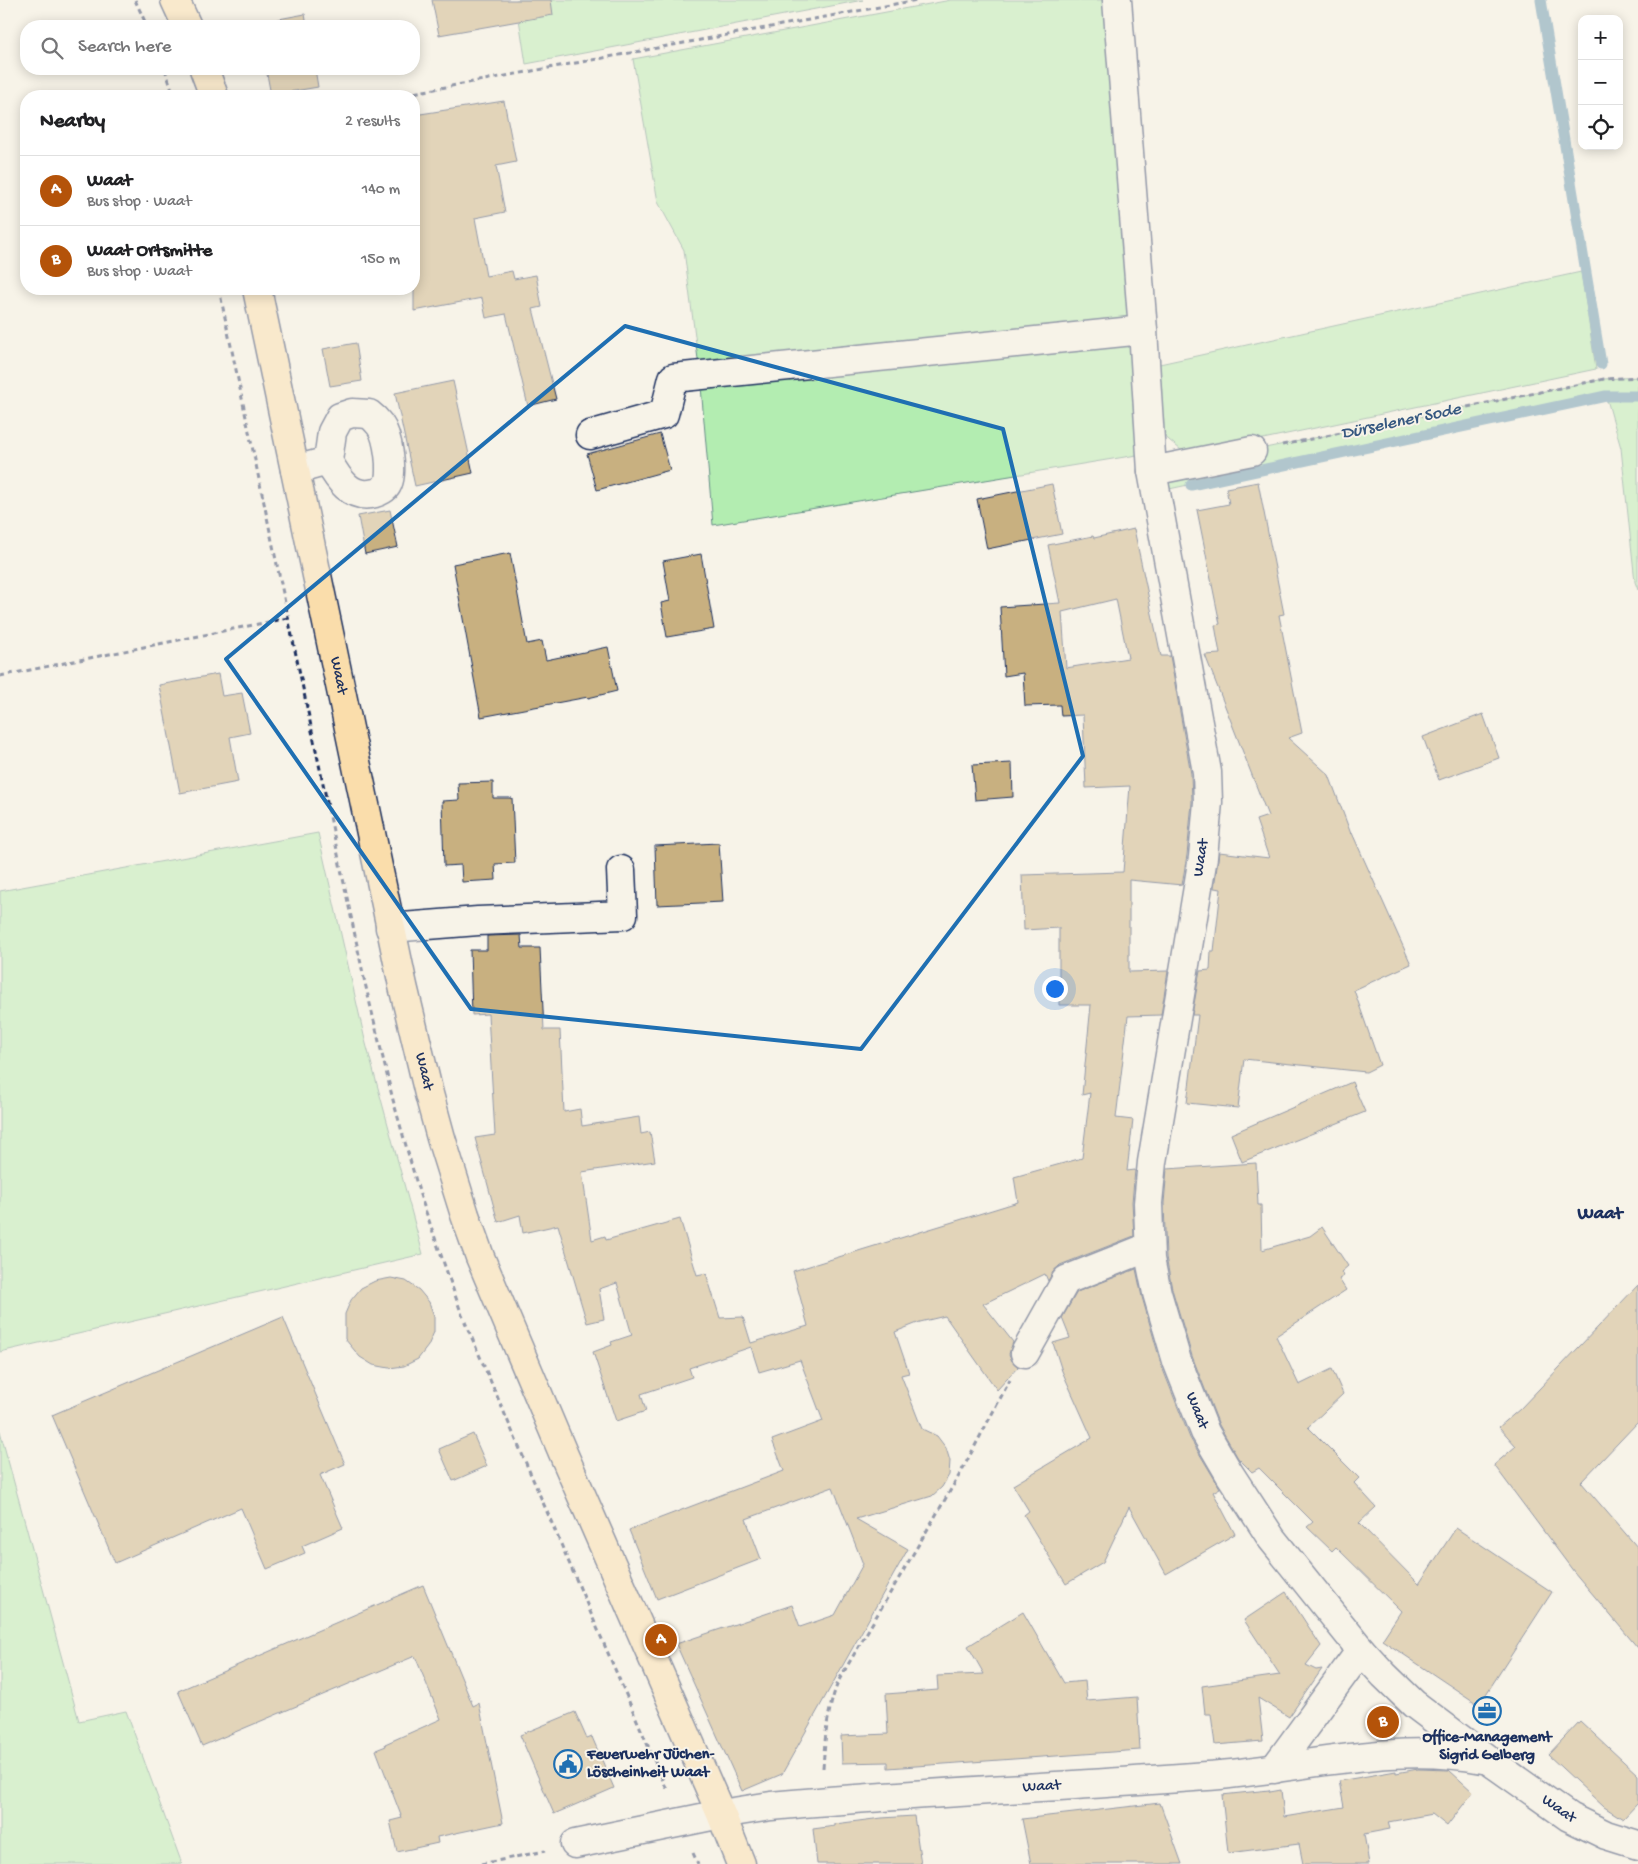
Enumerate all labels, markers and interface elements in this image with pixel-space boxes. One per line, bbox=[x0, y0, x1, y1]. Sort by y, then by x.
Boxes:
map controls bbox=[1578, 15, 1623, 150]
button: + bbox=[1578, 15, 1623, 60]
search box bbox=[20, 20, 420, 75]
icon: search bbox=[38, 34, 66, 62]
text: Search here bbox=[78, 36, 172, 59]
button: − bbox=[1578, 60, 1623, 105]
button: locate bbox=[1578, 105, 1623, 150]
text: Nearby bbox=[40, 110, 105, 135]
text: 2 results bbox=[345, 113, 400, 132]
text: Waat bbox=[87, 170, 132, 193]
text: A bbox=[51, 181, 61, 200]
text: 140 m bbox=[362, 181, 400, 200]
text: Bus stop · Waat bbox=[87, 193, 191, 212]
text: Waat Ortsmitte bbox=[87, 240, 212, 263]
text: B bbox=[52, 251, 60, 270]
text: 150 m bbox=[361, 251, 400, 270]
text: Bus stop · Waat bbox=[87, 263, 191, 282]
water label: Dürselener Sode bbox=[1339, 399, 1463, 445]
street label: Waat bbox=[325, 655, 351, 698]
street label: Waat bbox=[1190, 836, 1215, 878]
your location bbox=[1042, 976, 1068, 1002]
street label: Waat bbox=[410, 1051, 438, 1094]
district label: Waat bbox=[1576, 1203, 1625, 1226]
street label: Waat bbox=[1181, 1390, 1213, 1433]
pin: A bbox=[645, 1621, 677, 1659]
office icon: Office-Management Sigrid Gelberg bbox=[1472, 1696, 1502, 1726]
pin: B bbox=[1367, 1703, 1399, 1741]
place label: Office-Management Sigrid Gelberg bbox=[1422, 1728, 1553, 1766]
place label: Feuerwehr Jüchen- Löscheinheit Waat bbox=[586, 1746, 715, 1783]
public building icon: Feuerwehr Jüchen- Löscheinheit Waat bbox=[553, 1749, 583, 1779]
street label: Waat bbox=[1022, 1776, 1063, 1798]
street label: Waat bbox=[1537, 1791, 1580, 1829]

